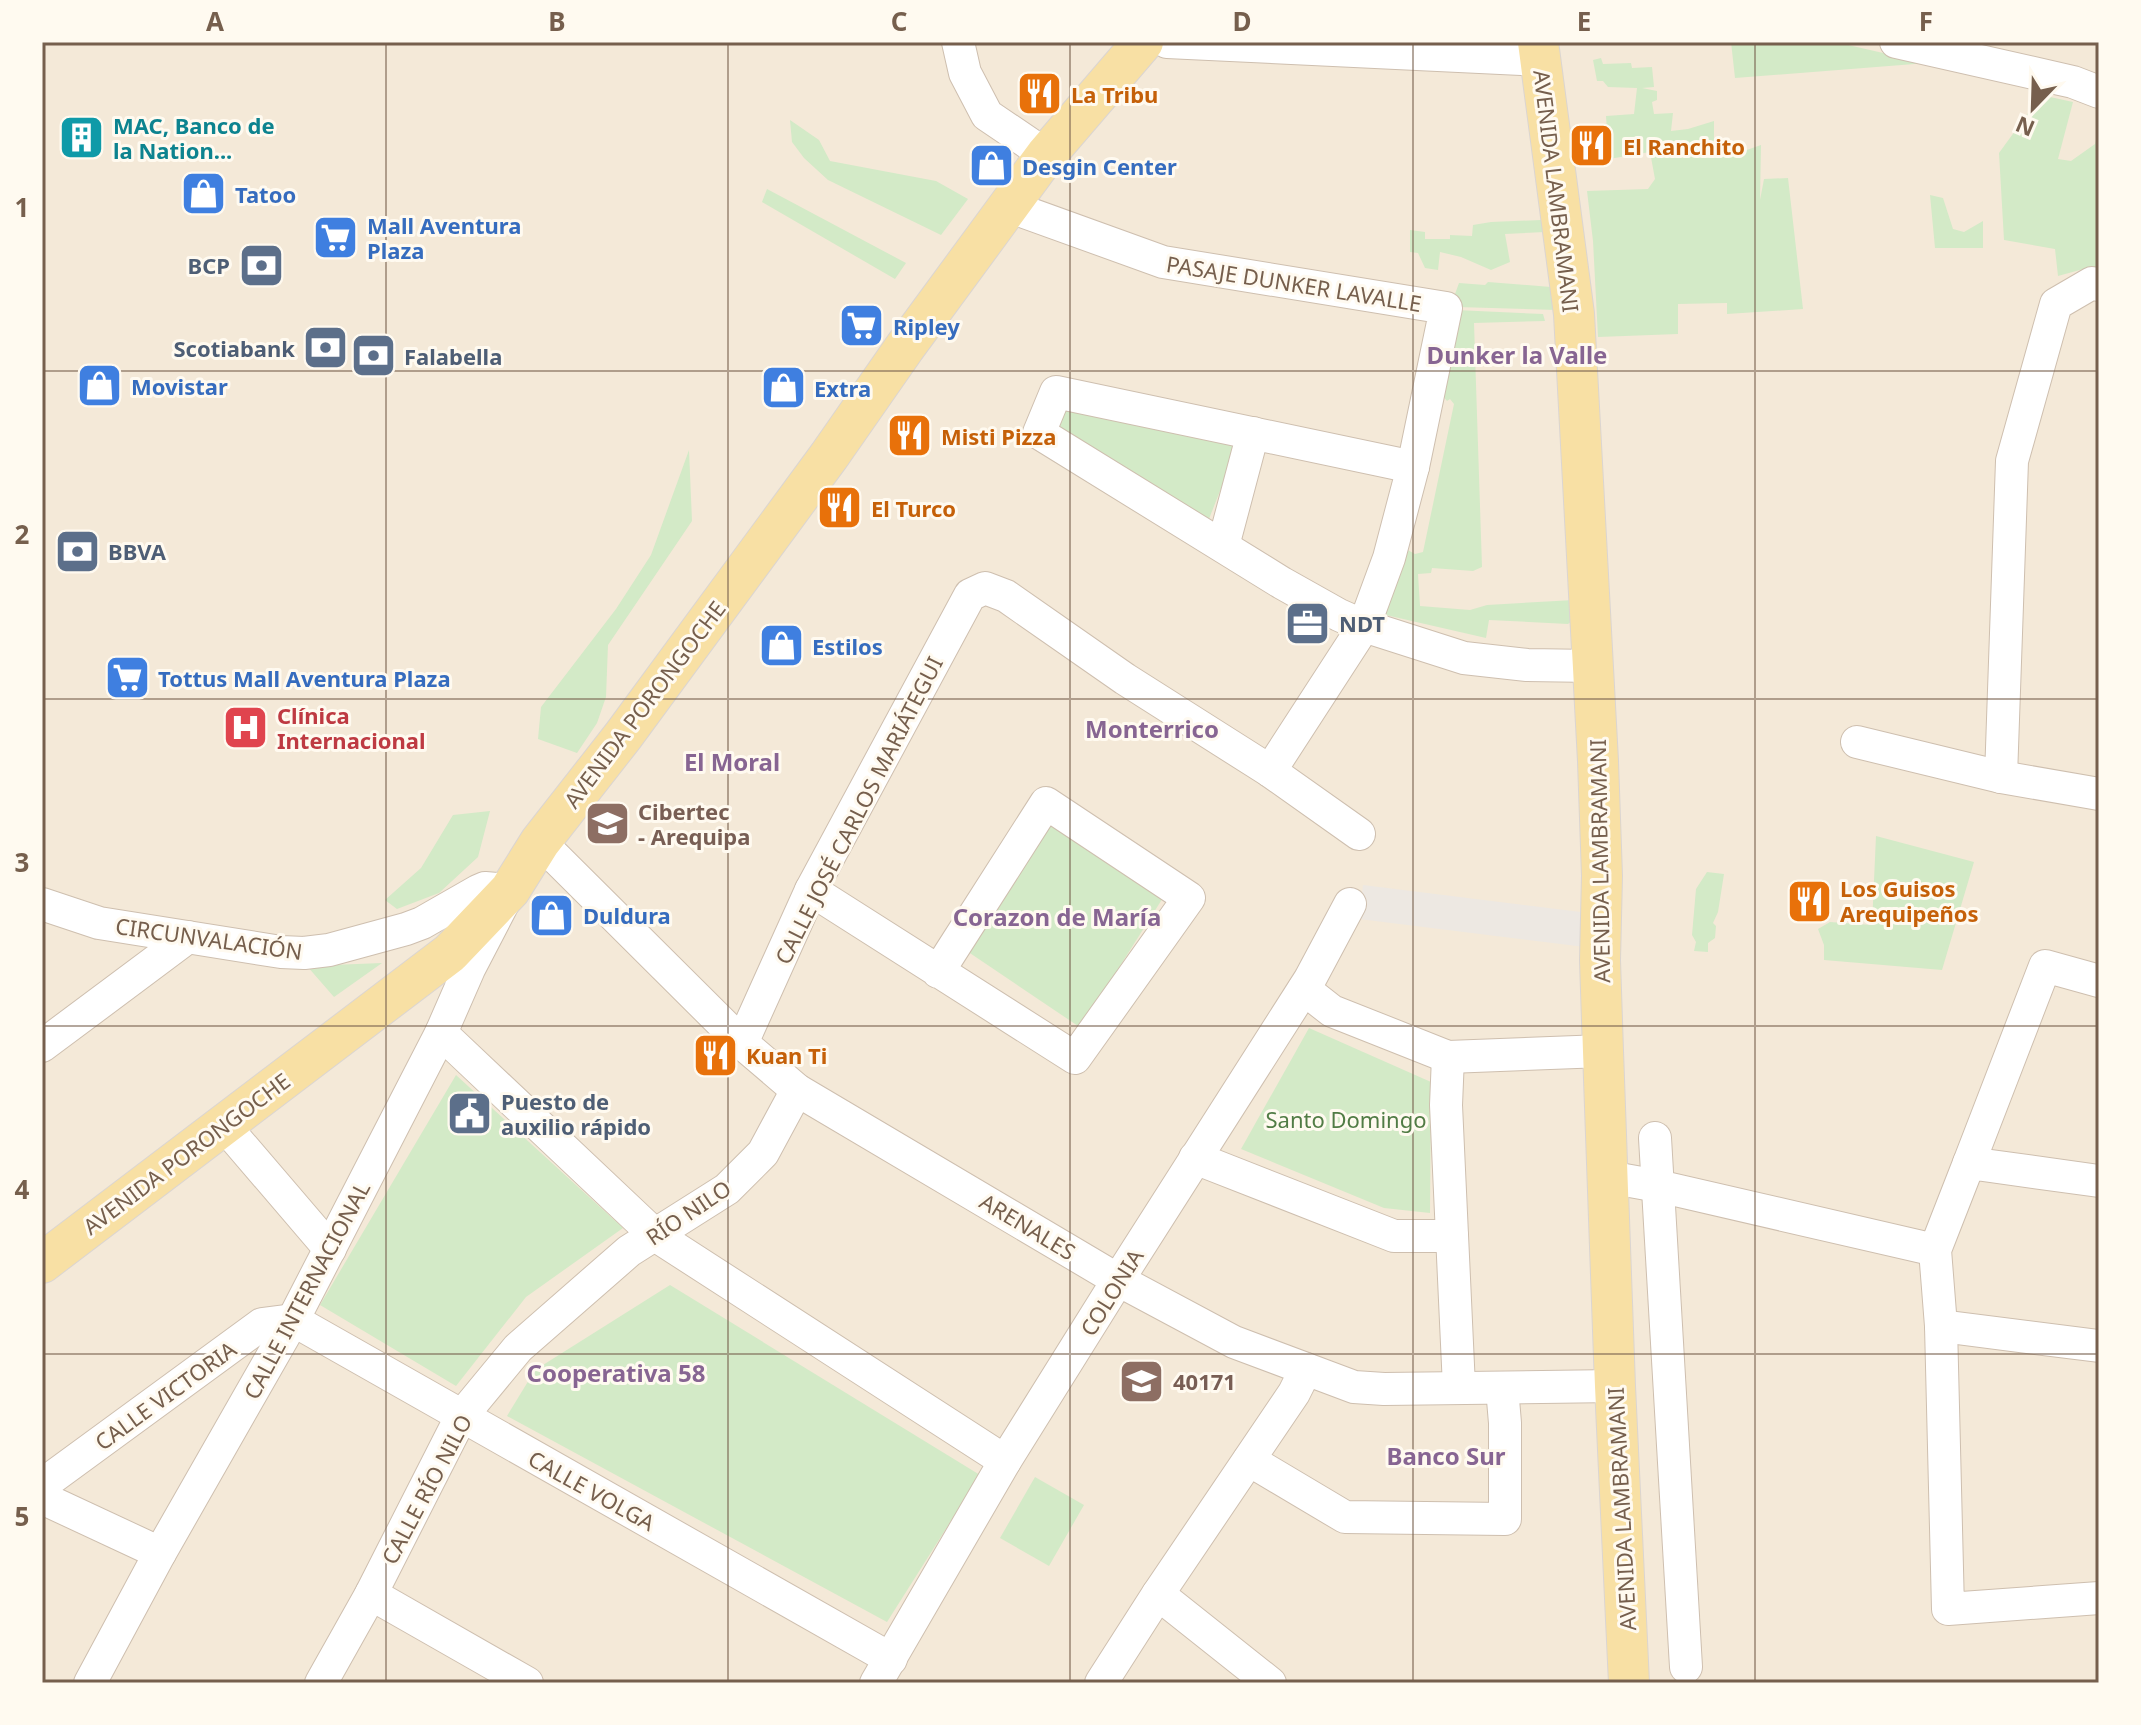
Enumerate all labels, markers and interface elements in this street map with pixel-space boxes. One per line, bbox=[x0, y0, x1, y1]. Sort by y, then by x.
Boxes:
text: A bbox=[206, 3, 224, 39]
text: B bbox=[548, 3, 566, 39]
text: C bbox=[891, 3, 907, 39]
text: D bbox=[1232, 3, 1252, 39]
text: E bbox=[1577, 3, 1591, 39]
text: F bbox=[1919, 3, 1933, 39]
street label: AVENIDA LAMBRAMANI bbox=[1527, 68, 1587, 314]
north arrow bbox=[1993, 68, 2073, 148]
restaurant icon: La Tribu bbox=[1016, 70, 1064, 118]
place label: La Tribu bbox=[1071, 79, 1158, 109]
place label: MAC, Banco de la Nation... bbox=[113, 110, 275, 165]
text: N bbox=[2011, 110, 2039, 145]
building icon: MAC, Banco de la Nation... bbox=[58, 114, 106, 162]
restaurant icon: El Ranchito bbox=[1568, 122, 1616, 170]
place label: El Ranchito bbox=[1623, 131, 1745, 161]
shop icon: Desgin Center bbox=[967, 142, 1015, 190]
place label: Desgin Center bbox=[1022, 151, 1177, 181]
shop icon: Tatoo bbox=[180, 170, 228, 218]
place label: Tatoo bbox=[235, 179, 296, 209]
text: 1 bbox=[15, 189, 29, 225]
place label: Mall Aventura Plaza bbox=[367, 210, 521, 265]
supermarket icon: Mall Aventura Plaza bbox=[312, 214, 360, 262]
bank icon: BCP bbox=[237, 241, 285, 289]
street label: PASAJE DUNKER LAVALLE bbox=[1164, 248, 1424, 318]
place label: BCP bbox=[188, 250, 230, 280]
supermarket icon: Ripley bbox=[838, 302, 886, 350]
place label: Ripley bbox=[893, 311, 960, 341]
bank icon: Scotiabank bbox=[302, 324, 350, 372]
bank icon: Falabella bbox=[349, 332, 397, 380]
place label: Scotiabank bbox=[173, 333, 295, 363]
district label: Dunker la Valle bbox=[1427, 338, 1607, 371]
place label: Falabella bbox=[404, 341, 502, 371]
shop icon: Movistar bbox=[76, 362, 124, 410]
shop icon: Extra bbox=[759, 364, 807, 412]
place label: Movistar bbox=[131, 371, 228, 401]
place label: Extra bbox=[814, 373, 871, 403]
restaurant icon: Misti Pizza bbox=[886, 412, 934, 460]
place label: Misti Pizza bbox=[941, 421, 1056, 451]
restaurant icon: El Turco bbox=[816, 484, 864, 532]
place label: El Turco bbox=[871, 493, 956, 523]
text: 2 bbox=[15, 516, 30, 552]
bank icon: BBVA bbox=[53, 527, 101, 575]
place label: BBVA bbox=[108, 536, 167, 566]
street label: AVENIDA PORONGOCHE bbox=[556, 594, 732, 814]
office icon: NDT bbox=[1284, 599, 1332, 647]
place label: NDT bbox=[1339, 608, 1385, 638]
shop icon: Estilos bbox=[757, 622, 805, 670]
place label: Estilos bbox=[812, 631, 883, 661]
street label: CALLE JOSÉ CARLOS MARIÁTEGUI bbox=[767, 651, 949, 969]
supermarket icon: Tottus Mall Aventura Plaza bbox=[103, 654, 151, 702]
place label: Tottus Mall Aventura Plaza bbox=[158, 663, 451, 693]
place label: Clínica Internacional bbox=[277, 700, 426, 755]
hospital icon: Clínica Internacional bbox=[222, 704, 270, 752]
district label: Monterrico bbox=[1085, 712, 1219, 745]
street label: AVENIDA LAMBRAMANI bbox=[1582, 739, 1616, 983]
district label: El Moral bbox=[684, 745, 780, 778]
place label: Cibertec - Arequipa bbox=[638, 796, 750, 851]
school or university icon: Cibertec - Arequipa bbox=[583, 800, 631, 848]
text: 3 bbox=[15, 844, 29, 880]
place label: Los Guisos Arequipeños bbox=[1840, 873, 1979, 928]
restaurant icon: Los Guisos Arequipeños bbox=[1785, 877, 1833, 925]
shop icon: Duldura bbox=[528, 891, 576, 939]
place label: Duldura bbox=[583, 900, 671, 930]
district label: Corazon de María bbox=[953, 900, 1161, 933]
street label: CIRCUNVALACIÓN bbox=[114, 910, 304, 966]
restaurant icon: Kuan Ti bbox=[691, 1031, 739, 1079]
place label: Kuan Ti bbox=[746, 1040, 827, 1070]
street label: AVENIDA PORONGOCHE bbox=[76, 1065, 296, 1241]
place label: Puesto de auxilio rápido bbox=[501, 1086, 651, 1141]
public building icon: Puesto de auxilio rápido bbox=[446, 1090, 494, 1138]
park label: Santo Domingo bbox=[1265, 1104, 1427, 1134]
text: 4 bbox=[15, 1171, 30, 1207]
street label: RÍO NILO bbox=[640, 1173, 736, 1251]
street label: CALLE INTERNACIONAL bbox=[236, 1176, 376, 1404]
street label: ARENALES bbox=[975, 1186, 1081, 1266]
street label: COLONIA bbox=[1073, 1242, 1150, 1341]
street label: CALLE VICTORIA bbox=[88, 1333, 242, 1456]
district label: Cooperativa 58 bbox=[527, 1356, 705, 1389]
school or university icon: 40171 bbox=[1118, 1357, 1166, 1405]
place label: 40171 bbox=[1173, 1366, 1236, 1396]
street label: AVENIDA LAMBRAMANI bbox=[1600, 1386, 1642, 1632]
street label: CALLE RÍO NILO bbox=[374, 1409, 478, 1569]
district label: Banco Sur bbox=[1386, 1439, 1506, 1472]
street label: CALLE VOLGA bbox=[523, 1443, 661, 1538]
text: 5 bbox=[15, 1498, 29, 1534]

